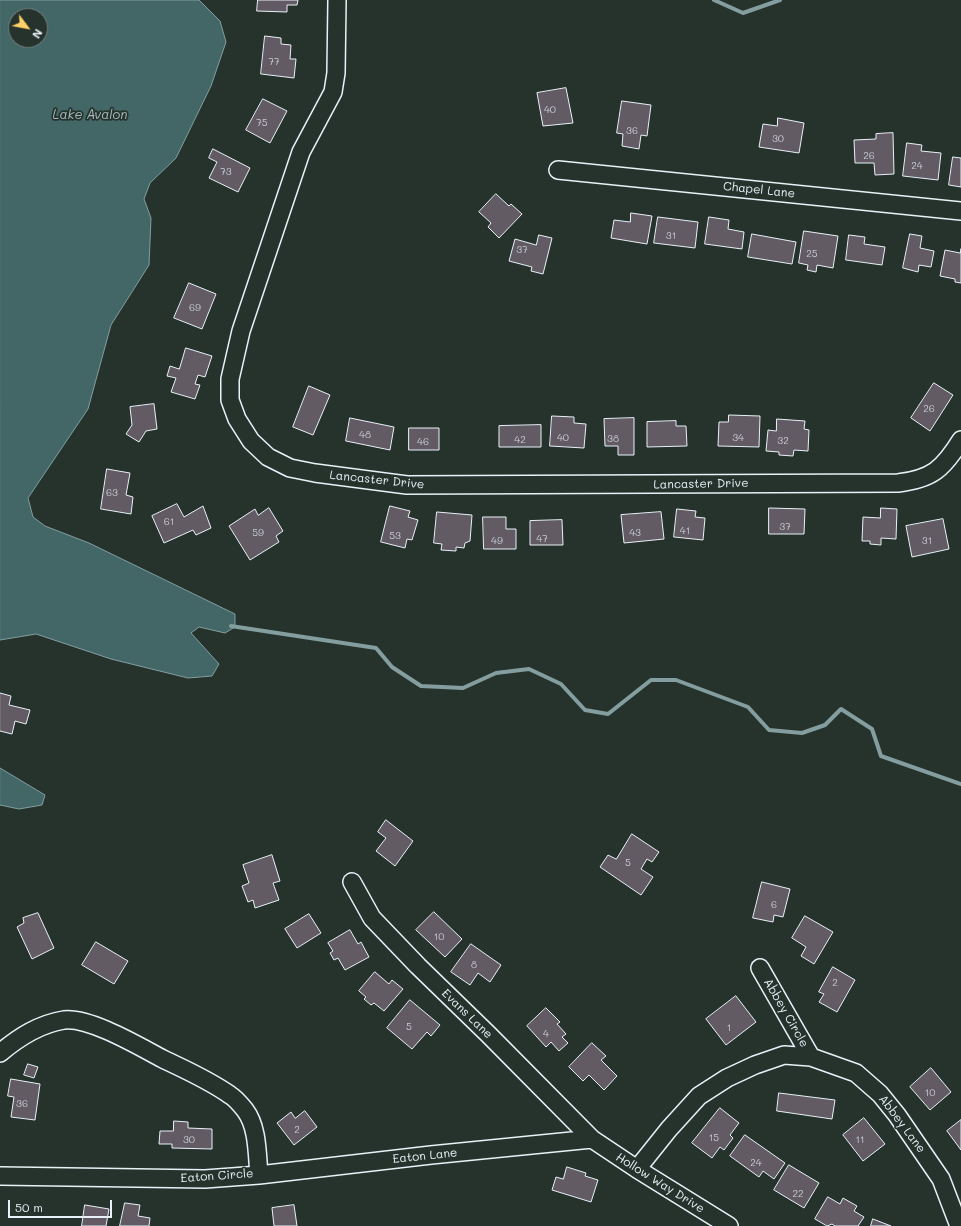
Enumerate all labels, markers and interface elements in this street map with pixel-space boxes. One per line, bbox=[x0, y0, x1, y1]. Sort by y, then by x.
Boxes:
north arrow bbox=[8, 8, 48, 48]
text: N bbox=[29, 27, 46, 42]
house number: 77 bbox=[268, 56, 280, 68]
house number: 40 bbox=[544, 104, 556, 116]
water label: Lake Avalon bbox=[53, 107, 127, 123]
house number: 75 bbox=[256, 117, 268, 129]
house number: 36 bbox=[626, 125, 638, 137]
house number: 30 bbox=[772, 133, 784, 145]
house number: 26 bbox=[863, 150, 875, 162]
house number: 24 bbox=[911, 160, 923, 172]
house number: 73 bbox=[220, 166, 232, 178]
street label: Chapel Lane bbox=[722, 179, 796, 201]
house number: 31 bbox=[666, 230, 676, 242]
house number: 37 bbox=[516, 244, 528, 256]
house number: 25 bbox=[806, 248, 818, 260]
house number: 69 bbox=[189, 302, 201, 314]
house number: 26 bbox=[923, 403, 935, 415]
house number: 48 bbox=[359, 429, 371, 441]
house number: 40 bbox=[557, 432, 569, 444]
house number: 34 bbox=[732, 432, 744, 444]
house number: 38 bbox=[607, 433, 619, 445]
house number: 42 bbox=[514, 434, 526, 446]
house number: 32 bbox=[777, 435, 789, 447]
house number: 46 bbox=[417, 436, 429, 448]
street label: Lancaster Drive bbox=[329, 468, 425, 492]
street label: Lancaster Drive bbox=[653, 476, 749, 492]
house number: 63 bbox=[106, 487, 118, 499]
house number: 61 bbox=[164, 516, 174, 528]
house number: 37 bbox=[779, 521, 791, 533]
house number: 41 bbox=[680, 525, 690, 537]
house number: 59 bbox=[252, 527, 264, 539]
house number: 43 bbox=[629, 527, 641, 539]
house number: 53 bbox=[389, 530, 401, 542]
house number: 47 bbox=[536, 533, 548, 545]
house number: 49 bbox=[491, 535, 503, 547]
house number: 31 bbox=[922, 535, 932, 547]
house number: 5 bbox=[625, 857, 631, 869]
house number: 6 bbox=[771, 899, 777, 911]
house number: 10 bbox=[434, 931, 444, 943]
house number: 8 bbox=[471, 959, 477, 971]
street label: Abbey Circle bbox=[761, 976, 811, 1050]
house number: 2 bbox=[832, 977, 838, 989]
street label: Evans Lane bbox=[439, 986, 495, 1042]
house number: 5 bbox=[406, 1021, 412, 1033]
house number: 1 bbox=[727, 1022, 731, 1034]
house number: 4 bbox=[543, 1028, 549, 1040]
house number: 10 bbox=[925, 1087, 935, 1099]
street label: Abbey Lane bbox=[875, 1092, 929, 1156]
house number: 36 bbox=[16, 1098, 28, 1110]
house number: 2 bbox=[294, 1124, 300, 1136]
house number: 15 bbox=[709, 1132, 719, 1144]
house number: 30 bbox=[183, 1134, 195, 1146]
house number: 11 bbox=[856, 1134, 864, 1146]
street label: Eaton Lane bbox=[392, 1145, 458, 1167]
street label: Hollow Way Drive bbox=[613, 1150, 707, 1216]
house number: 24 bbox=[750, 1157, 762, 1169]
street label: Eaton Circle bbox=[180, 1166, 254, 1186]
house number: 22 bbox=[792, 1188, 804, 1200]
scale bar bbox=[10, 1192, 114, 1218]
text: 50 m bbox=[15, 1199, 43, 1215]

